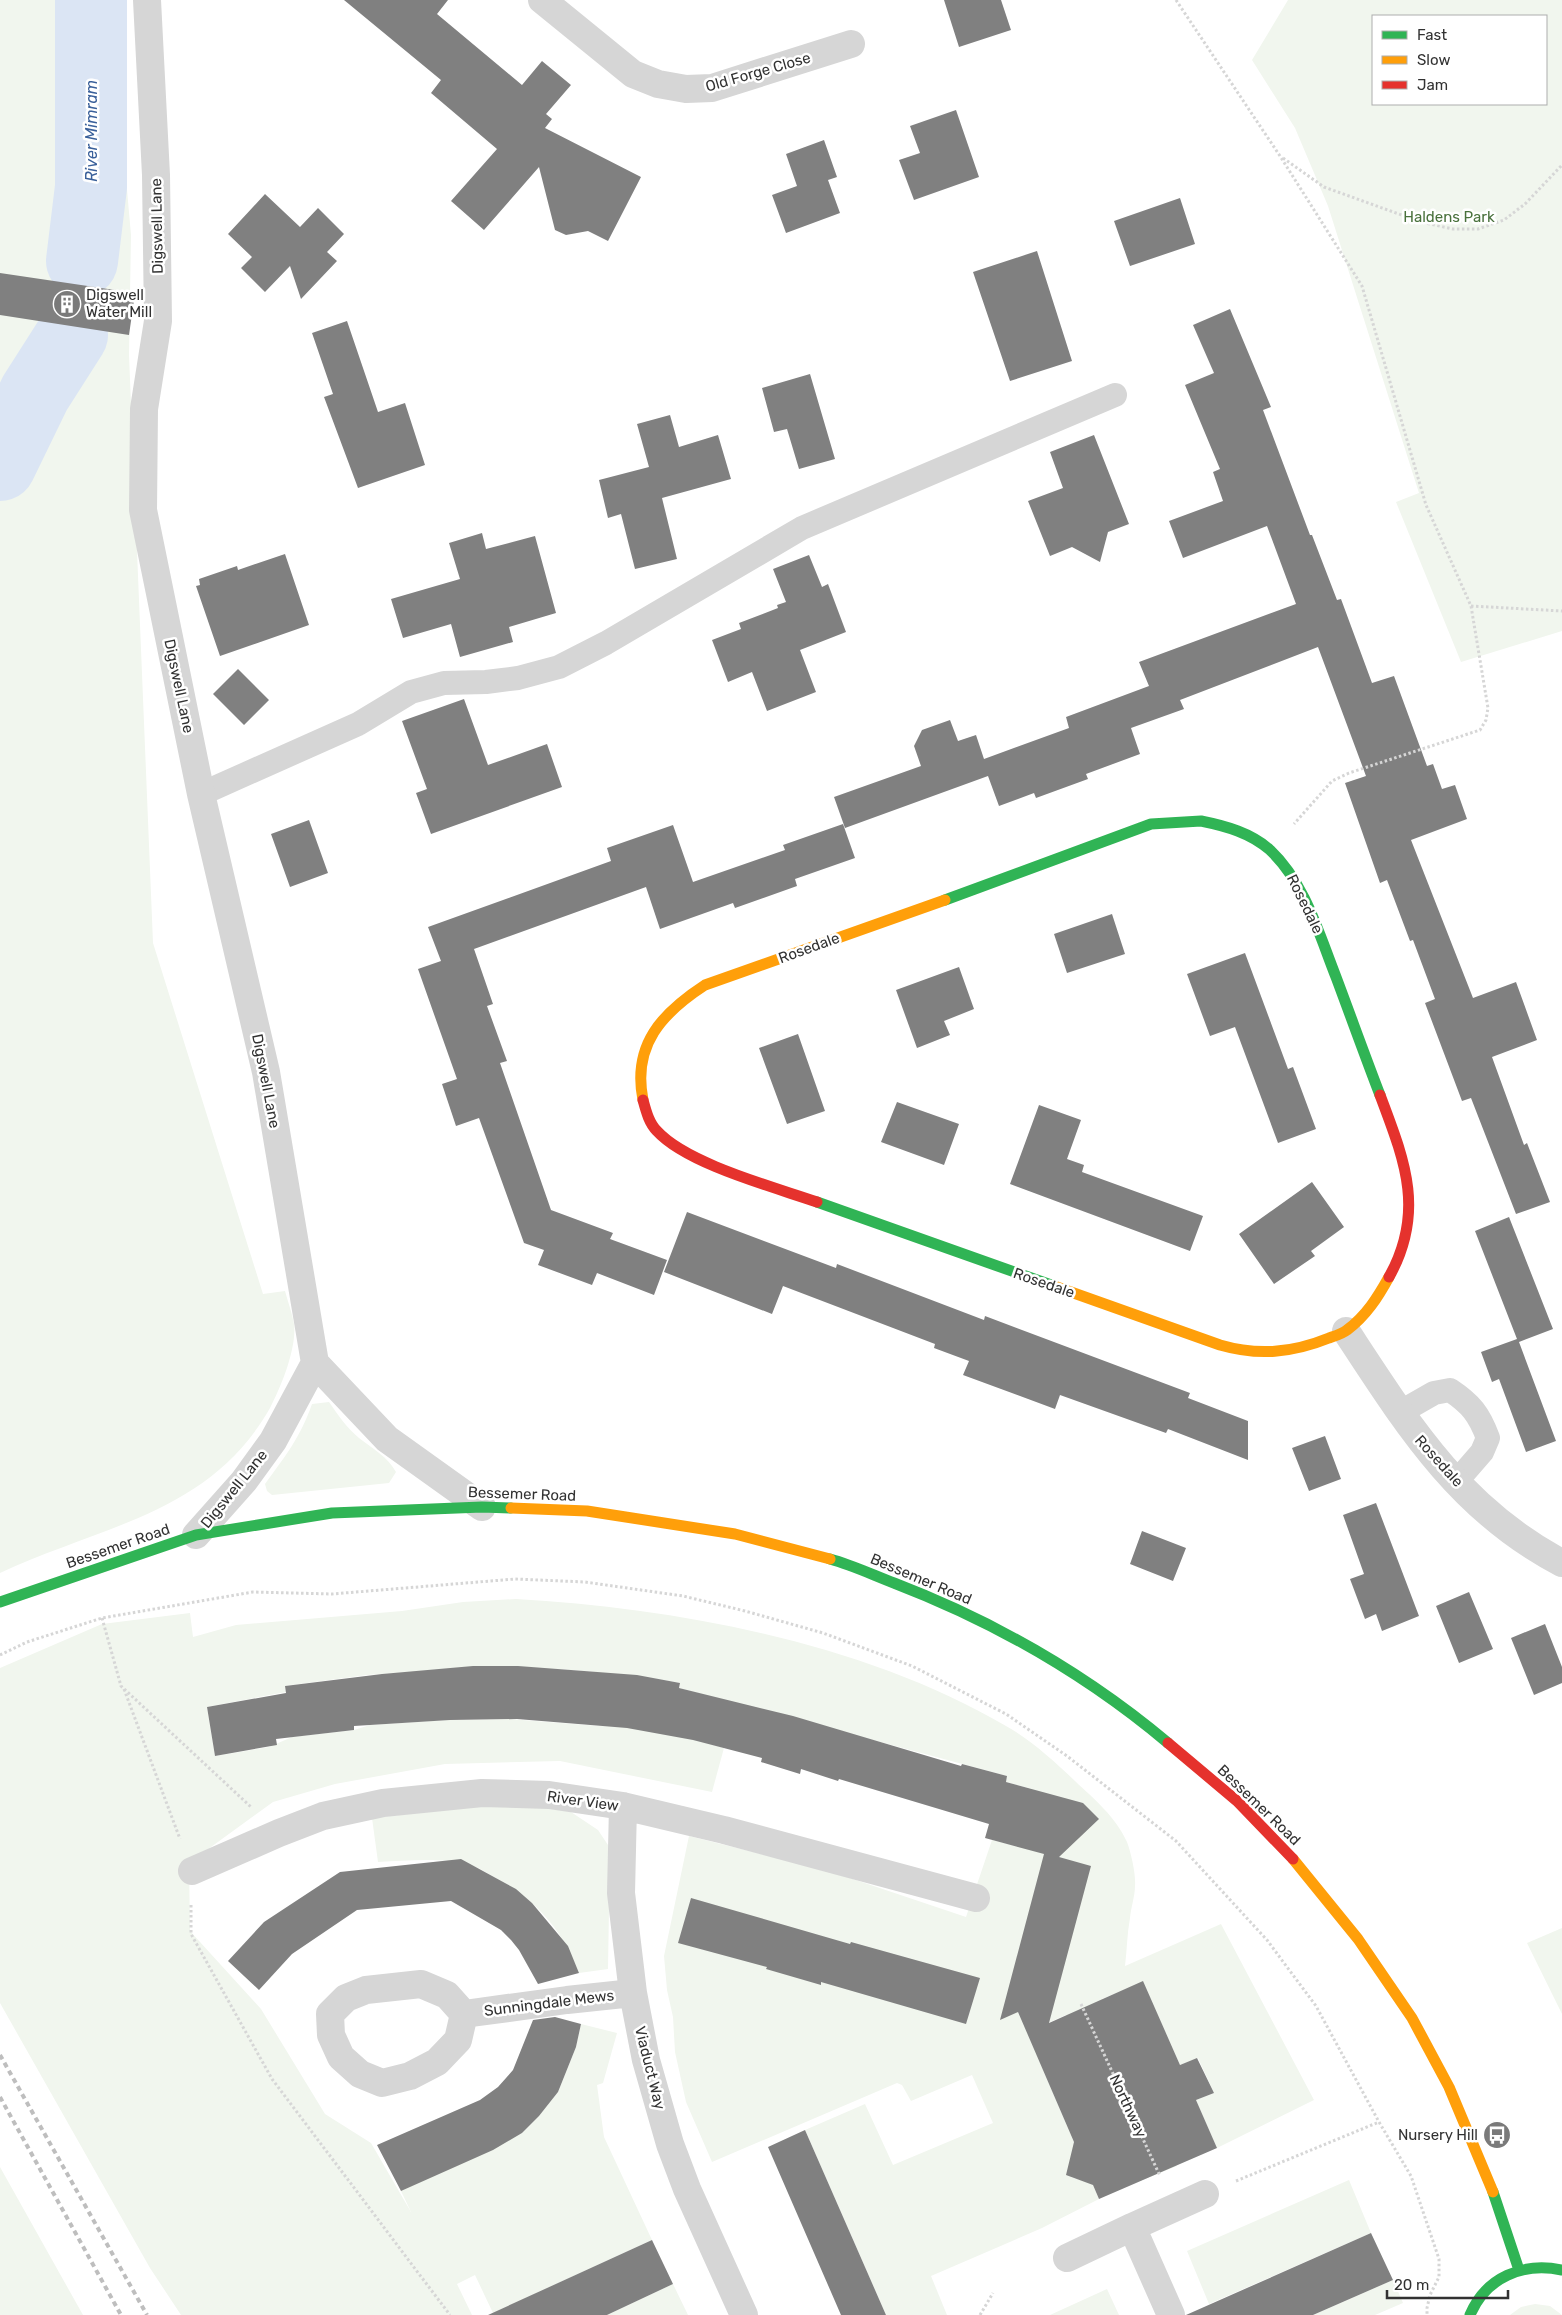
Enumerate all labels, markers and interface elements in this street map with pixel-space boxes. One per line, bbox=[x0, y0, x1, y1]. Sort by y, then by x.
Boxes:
legend bbox=[1372, 15, 1547, 105]
text: Fast bbox=[1417, 26, 1447, 44]
street label: Old Forge Close bbox=[703, 48, 813, 96]
text: Slow bbox=[1417, 51, 1450, 69]
text: Jam bbox=[1417, 76, 1448, 94]
water label: River Mimram bbox=[82, 80, 101, 182]
street label: Digswell Lane bbox=[147, 178, 167, 274]
park label: Haldens Park bbox=[1403, 208, 1495, 226]
place label: Digswell Water Mill bbox=[86, 286, 152, 321]
building icon: Digswell Water Mill bbox=[52, 289, 82, 319]
street label: Digswell Lane bbox=[160, 637, 198, 735]
street label: Rosedale bbox=[1283, 871, 1327, 937]
street label: Rosedale bbox=[776, 929, 842, 967]
street label: Digswell Lane bbox=[248, 1032, 284, 1130]
street label: Rosedale bbox=[1011, 1264, 1077, 1302]
street label: Rosedale bbox=[1411, 1431, 1467, 1491]
street label: Digswell Lane bbox=[197, 1446, 271, 1532]
street label: Bessemer Road bbox=[467, 1483, 577, 1505]
street label: Bessemer Road bbox=[64, 1520, 172, 1572]
street label: Bessemer Road bbox=[868, 1550, 974, 1608]
street label: Bessemer Road bbox=[1214, 1761, 1304, 1849]
street label: River View bbox=[546, 1787, 620, 1815]
street label: Sunningdale Mews bbox=[483, 1986, 615, 2020]
street label: Viaduct Way bbox=[631, 2024, 669, 2112]
street label: Northway bbox=[1106, 2071, 1150, 2141]
bus stop icon: Nursery Hill bbox=[1482, 2120, 1512, 2150]
place label: Nursery Hill bbox=[1398, 2126, 1478, 2144]
scale bar bbox=[1387, 2268, 1508, 2300]
text: 20 m bbox=[1394, 2276, 1429, 2294]

